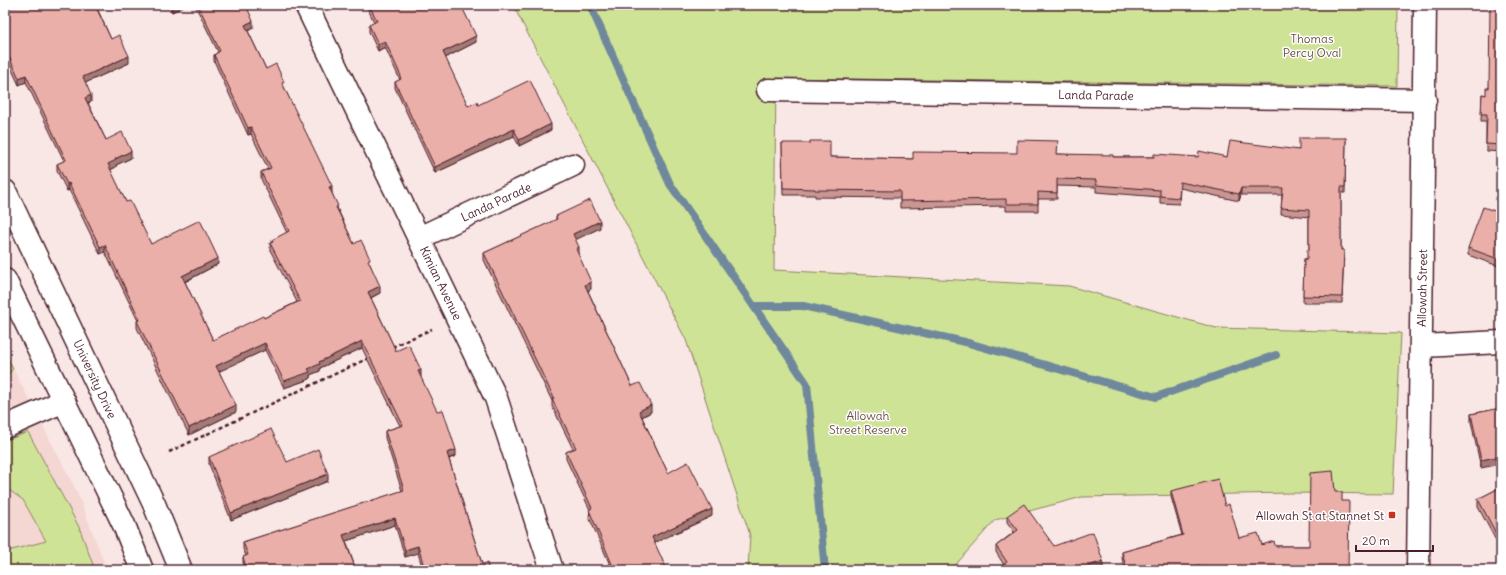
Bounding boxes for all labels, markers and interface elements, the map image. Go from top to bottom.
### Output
park label: Thomas Percy Oval [1283,31,1341,60]
street label: Landa Parade [1058,87,1134,103]
street label: Landa Parade [458,179,534,225]
street label: Kimian Avenue [417,244,465,322]
street label: Allowah Street [1414,249,1430,327]
street label: University Drive [70,337,120,421]
park label: Allowah Street Reserve [829,408,907,437]
place label: Allowah St at Stannet St [1256,508,1384,523]
marker: Allowah St at Stannet St [1387,510,1397,520]
scale bar [1356,527,1433,553]
text: 20 m [1362,533,1390,548]

